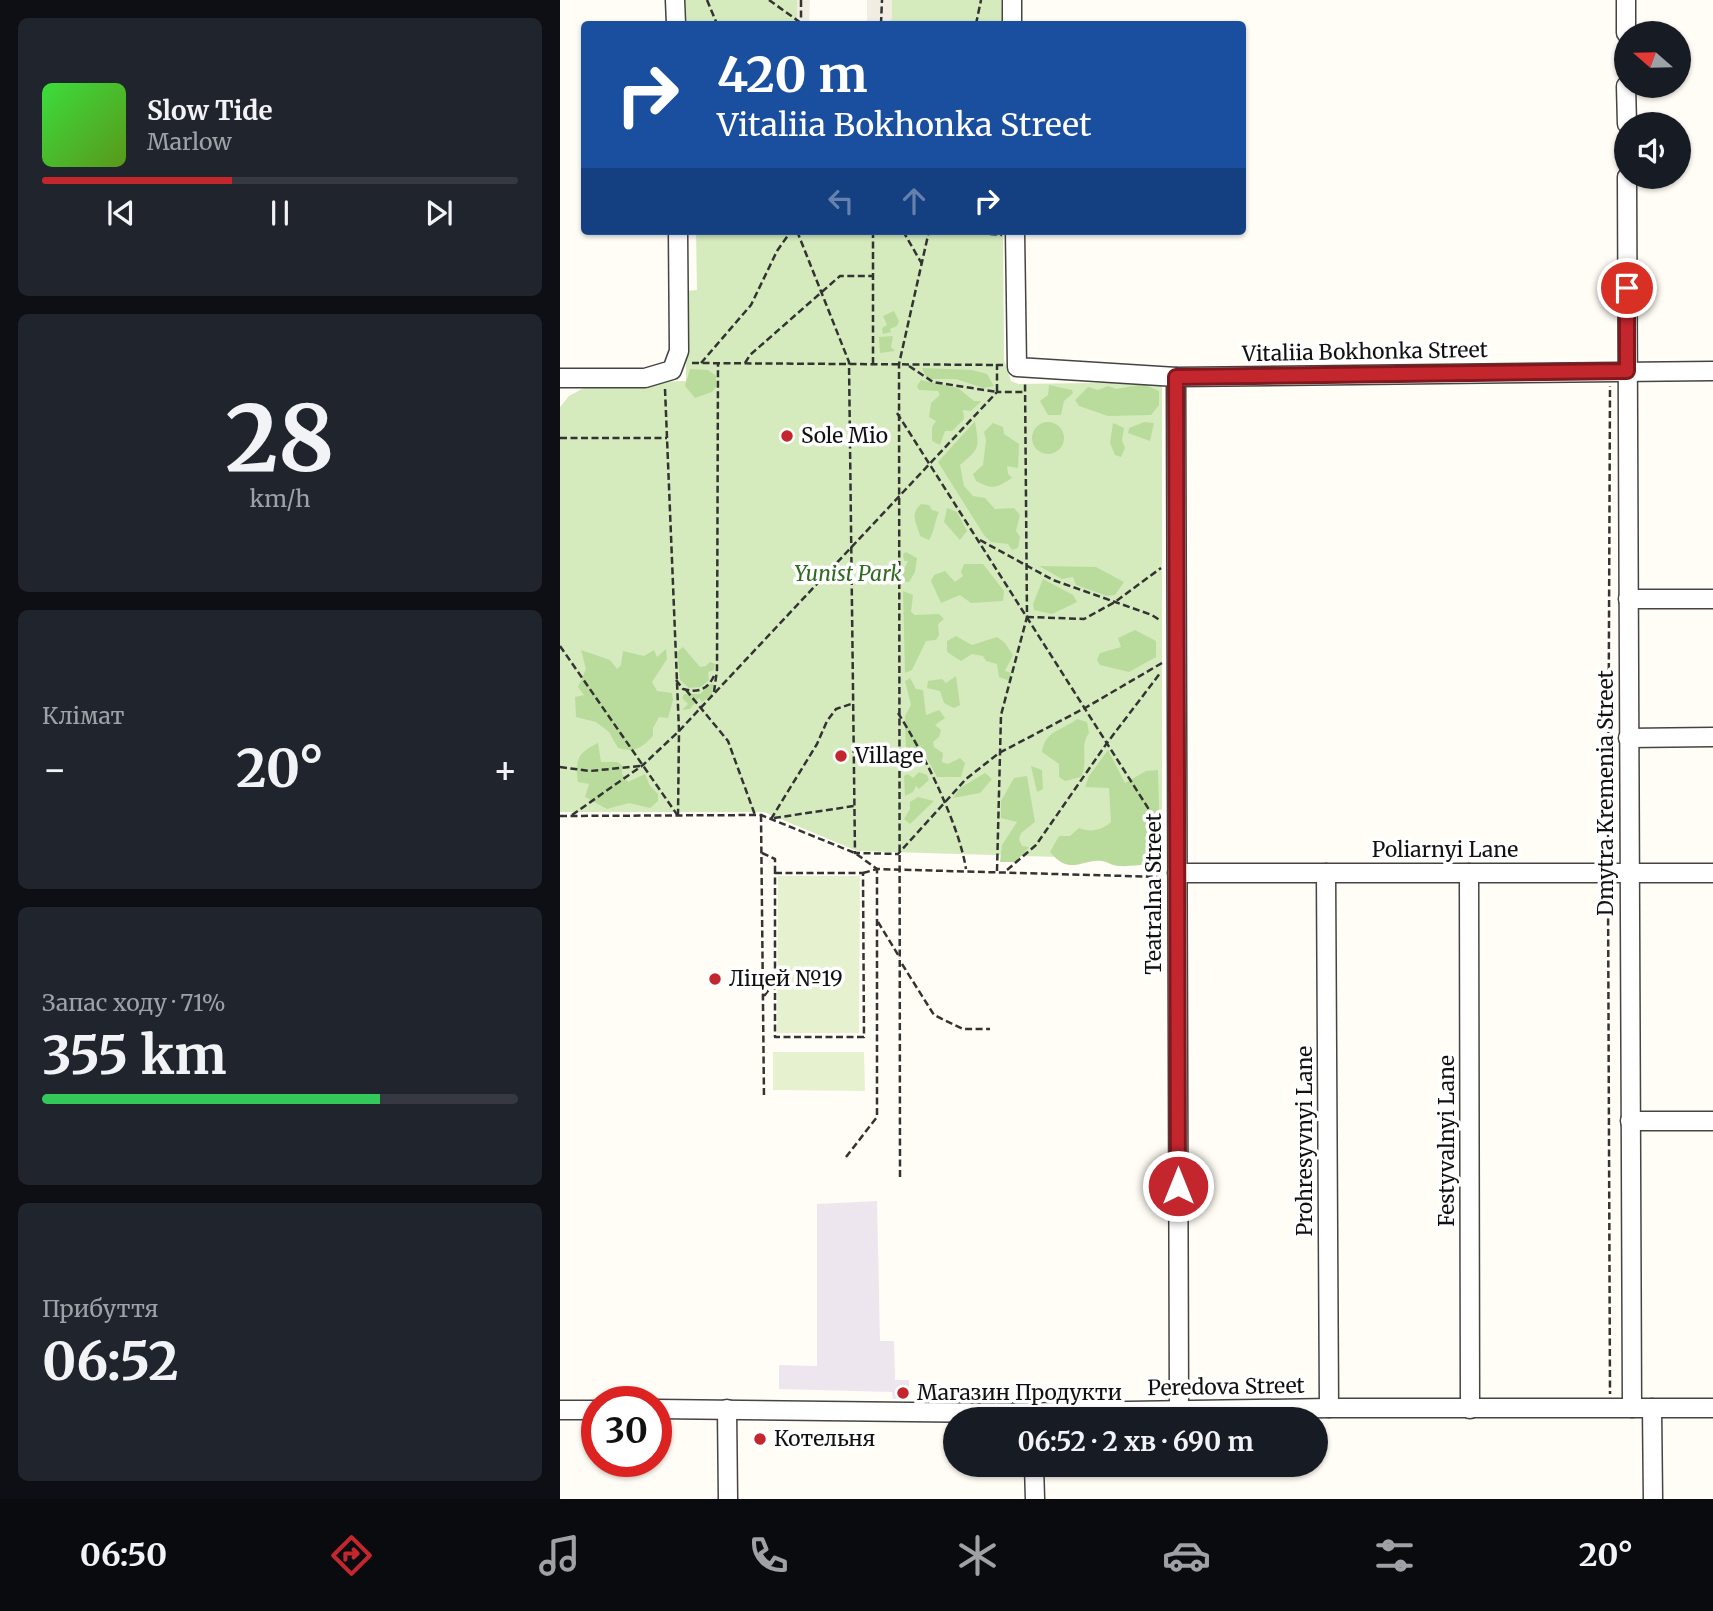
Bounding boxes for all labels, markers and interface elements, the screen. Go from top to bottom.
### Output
north arrow [1614,21,1690,98]
map controls [1614,21,1691,189]
text: 420 m [717,44,868,105]
icon: right [602,49,693,140]
text: Slow Tide [147,94,273,127]
text: Vitaliia Bokhonka Street [717,105,1092,145]
button: sound [1614,112,1691,189]
text: Marlow [147,127,232,156]
icon: left [822,182,860,220]
icon: ahead [895,182,933,220]
icon: right [968,182,1006,220]
icon: previous [102,194,140,232]
icon: pause [261,194,299,232]
icon: next [420,194,458,232]
pin [1597,258,1657,318]
icon: arrive [1608,269,1646,307]
street label: Vitaliia Bokhonka Street [1241,336,1488,367]
text: 28 [225,381,335,496]
place label: Sole Mio [801,422,888,449]
marker: Sole Mio [779,428,795,444]
text: km/h [250,484,310,513]
park label: Yunist Park [794,560,902,587]
street label: Dmytra Kremenia Street [1592,670,1619,916]
text: Клімат [42,701,124,730]
text: 20° [236,736,324,801]
place label: Village [854,742,923,769]
text: − [42,746,67,793]
text: + [493,746,518,793]
marker: Village [833,748,849,764]
street label: Teatralna Street [1140,813,1167,975]
street label: Poliarnyi Lane [1372,836,1518,863]
place label: Ліцей №19 [729,965,843,992]
marker: Ліцей №19 [707,971,723,987]
text: Запас ходу · 71% [42,988,226,1017]
text: 355 km [42,1023,226,1088]
street label: Prohresyvnyi Lane [1291,1046,1318,1236]
street label: Festyvalnyi Lane [1433,1055,1460,1227]
position arrow [1141,1149,1215,1223]
text: Прибуття [42,1294,159,1323]
text: 06:52 [42,1329,179,1394]
street label: Peredova Street [1147,1372,1305,1401]
place label: Магазин Продукти [917,1379,1122,1406]
marker: Магазин Продукти [895,1385,911,1401]
speed limit sign: 30 [581,1386,672,1477]
place label: Котельня [774,1425,875,1452]
text: 06:52 · 2 хв · 690 m [1017,1425,1254,1458]
marker: Котельня [752,1431,768,1447]
icon: directions [327,1531,376,1580]
icon: music [535,1531,584,1580]
icon: phone [744,1531,793,1580]
icon: climate [953,1531,1002,1580]
icon: car [1162,1531,1211,1580]
icon: filters [1370,1531,1419,1580]
text: 06:50 [80,1535,167,1575]
text: 20° [1579,1535,1633,1575]

